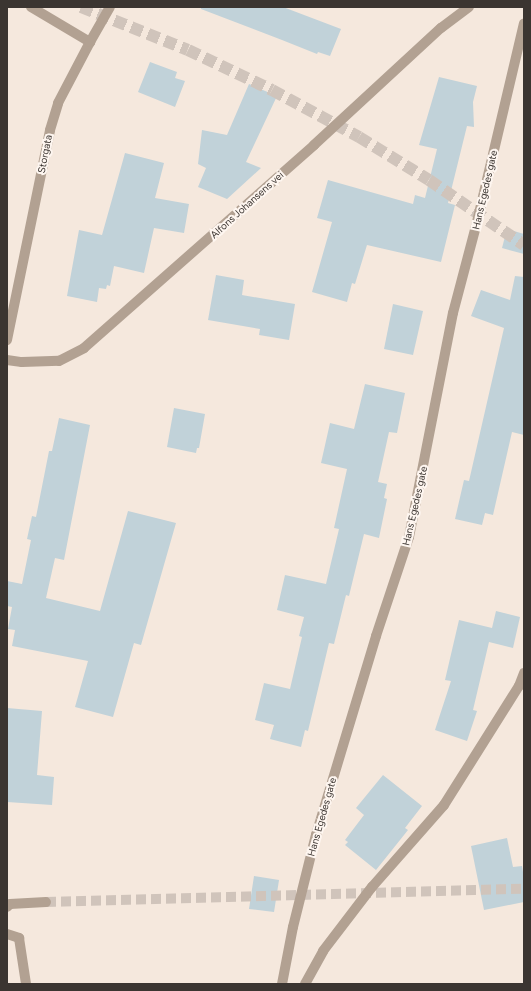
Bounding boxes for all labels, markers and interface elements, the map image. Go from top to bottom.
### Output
street label: Storgata [35,134,55,174]
street label: Hans Egedes gate [470,149,500,231]
street label: Alfons Johansens vei [208,169,286,241]
street label: Hans Egedes gate [400,465,430,547]
street label: Hans Egedes gate [305,776,339,858]

